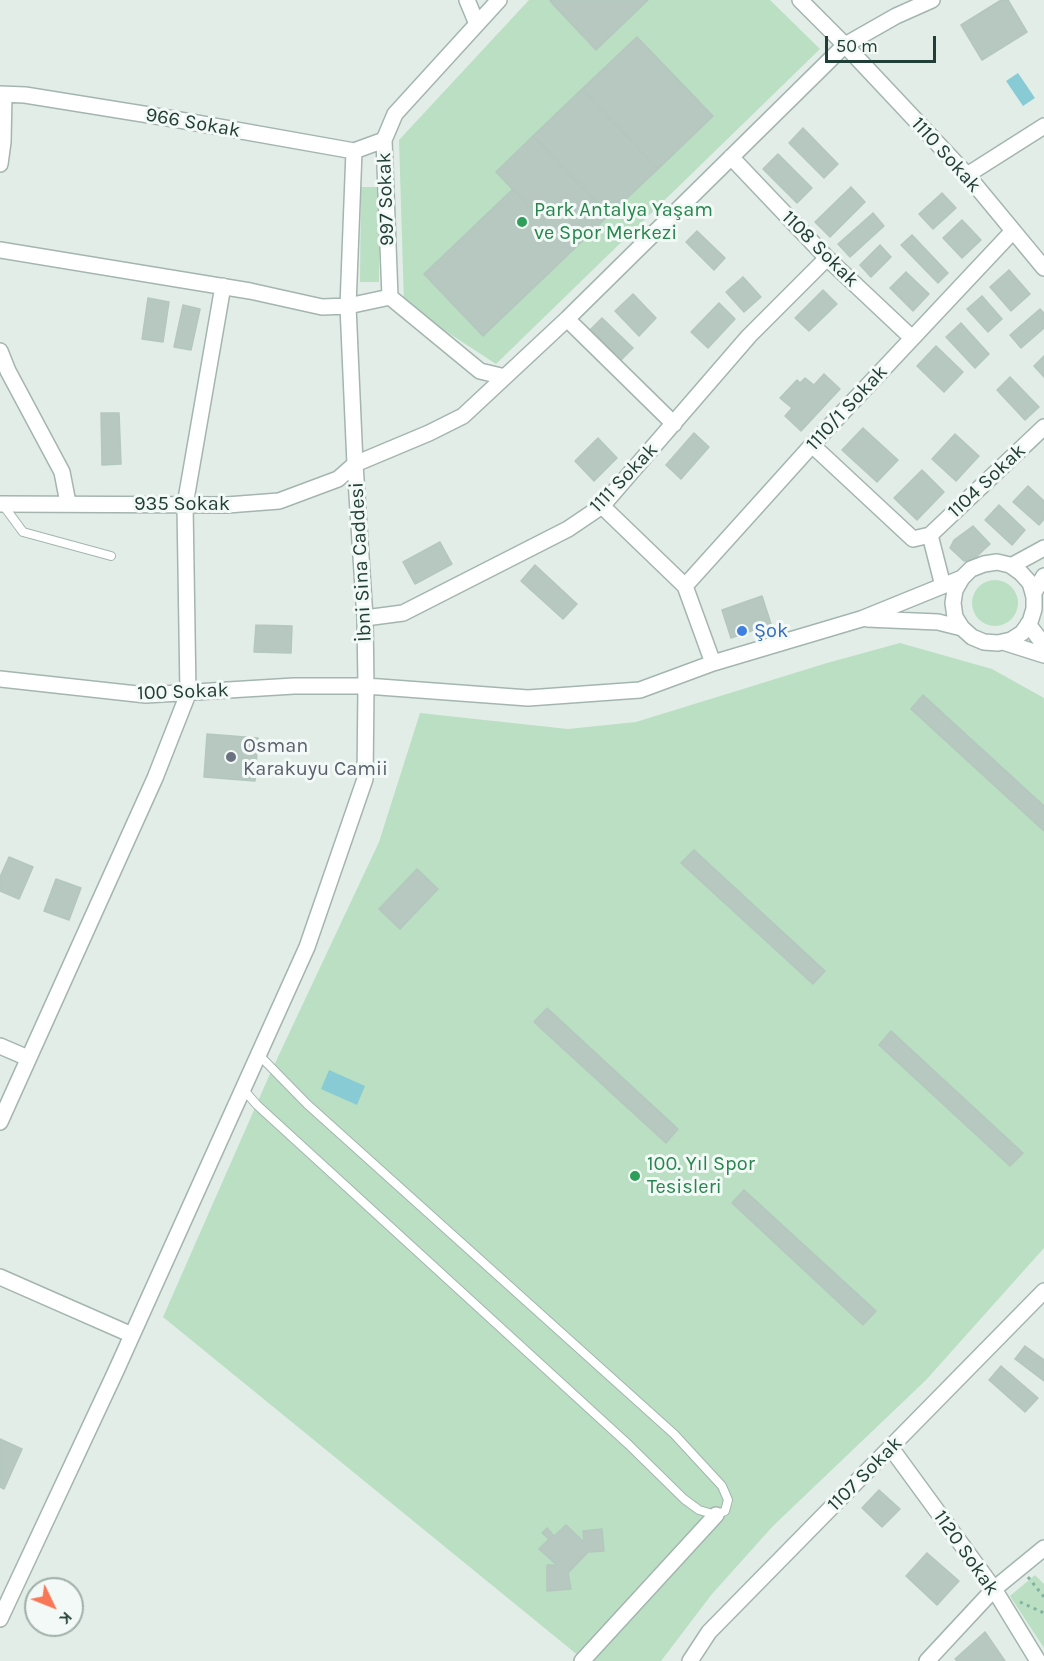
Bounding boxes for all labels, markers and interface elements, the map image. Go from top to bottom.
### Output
scale bar [828,24,939,62]
text: 50 m [836,35,878,57]
street label: 966 Sokak [144,103,242,143]
street label: 1110 Sokak [906,112,986,198]
street label: 997 Sokak [372,152,400,246]
place label: Park Antalya Yaşam ve Spor Merkezi [534,198,713,245]
street label: 1108 Sokak [777,206,863,292]
marker: Park Antalya Yaşam ve Spor Merkezi [515,215,529,229]
street label: 1110/1 Sokak [801,360,893,456]
street label: 1111 Sokak [585,438,663,518]
street label: 1104 Sokak [943,439,1031,523]
street label: İbni Sina Caddesi [345,482,377,642]
street label: 935 Sokak [134,492,230,516]
place label: Şok [754,619,788,643]
marker: Şok [735,624,749,638]
street label: 100 Sokak [137,678,229,706]
place label: Osman Karakuyu Camii [243,734,388,781]
marker: Osman Karakuyu Camii [224,750,238,764]
place label: 100. Yıl Spor Tesisleri [647,1152,755,1199]
marker: 100. Yıl Spor Tesisleri [628,1169,642,1183]
street label: 1107 Sokak [823,1432,907,1516]
street label: 1120 Sokak [928,1506,1004,1600]
north arrow [24,1577,84,1637]
text: K [56,1608,77,1629]

